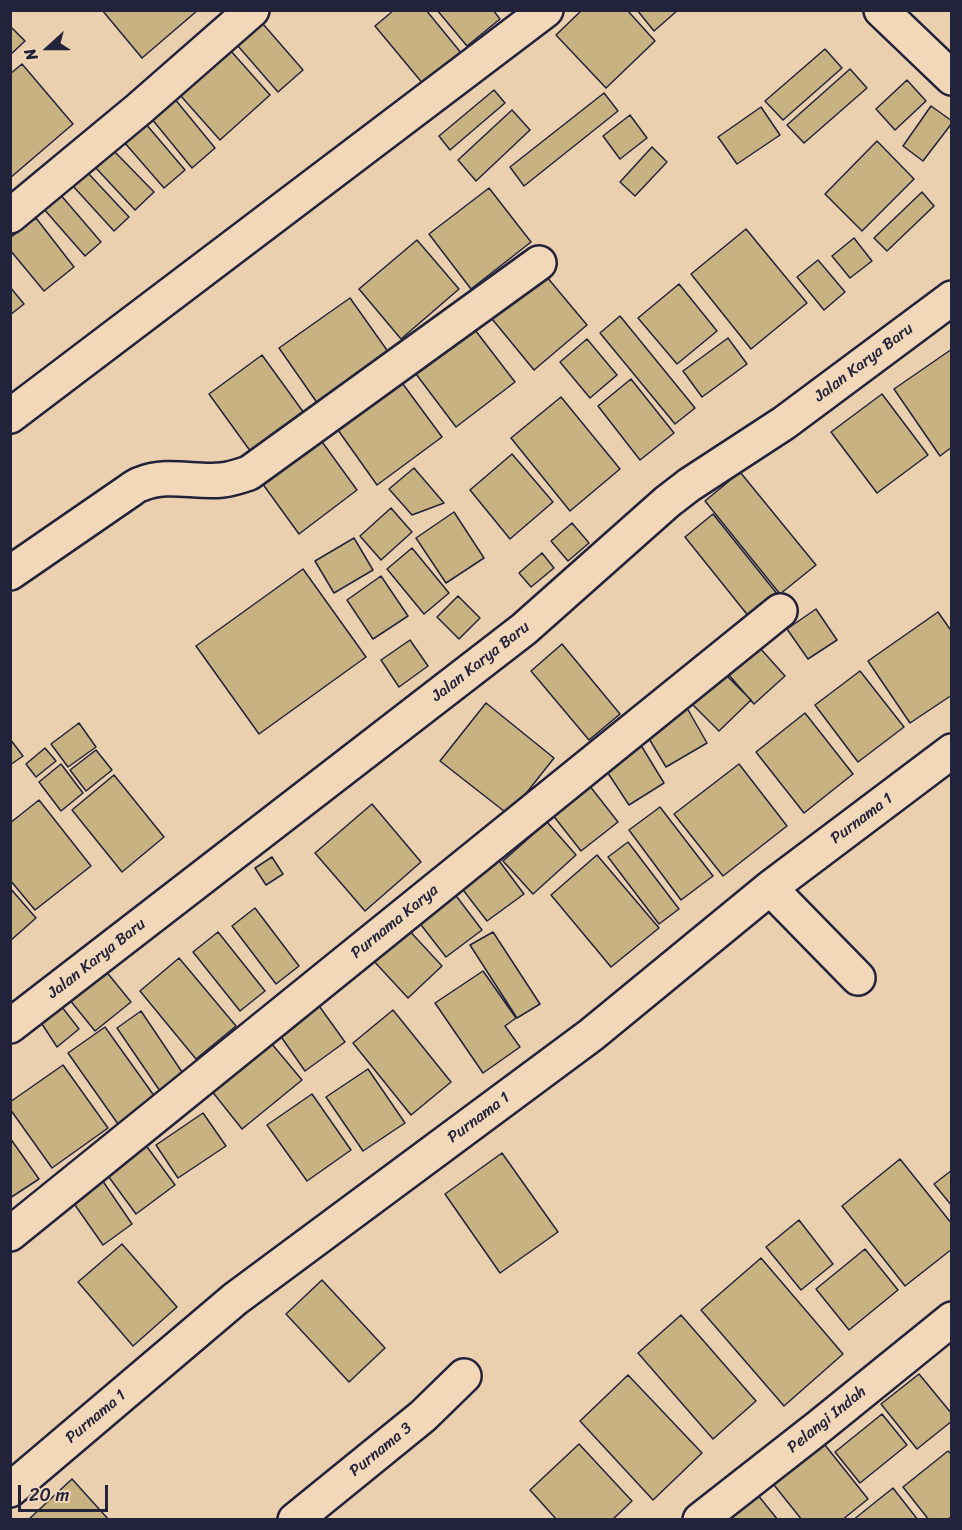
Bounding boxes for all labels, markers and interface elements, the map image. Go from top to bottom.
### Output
north arrow [18,18,78,78]
text: N [15,44,46,65]
street label: Jalan Karya Baru [811,320,917,406]
street label: Jalan Karya Baru [428,618,534,706]
street label: Purnama 1 [827,789,897,849]
street label: Purnama Karya [348,881,442,963]
street label: Jalan Karya Baru [44,915,150,1003]
street label: Purnama 1 [444,1088,514,1148]
street label: Pelangi Indah [784,1382,870,1458]
street label: Purnama 1 [62,1386,130,1448]
street label: Purnama 3 [346,1419,416,1481]
scale bar [21,1473,111,1511]
text: 20 m [29,1479,69,1511]

